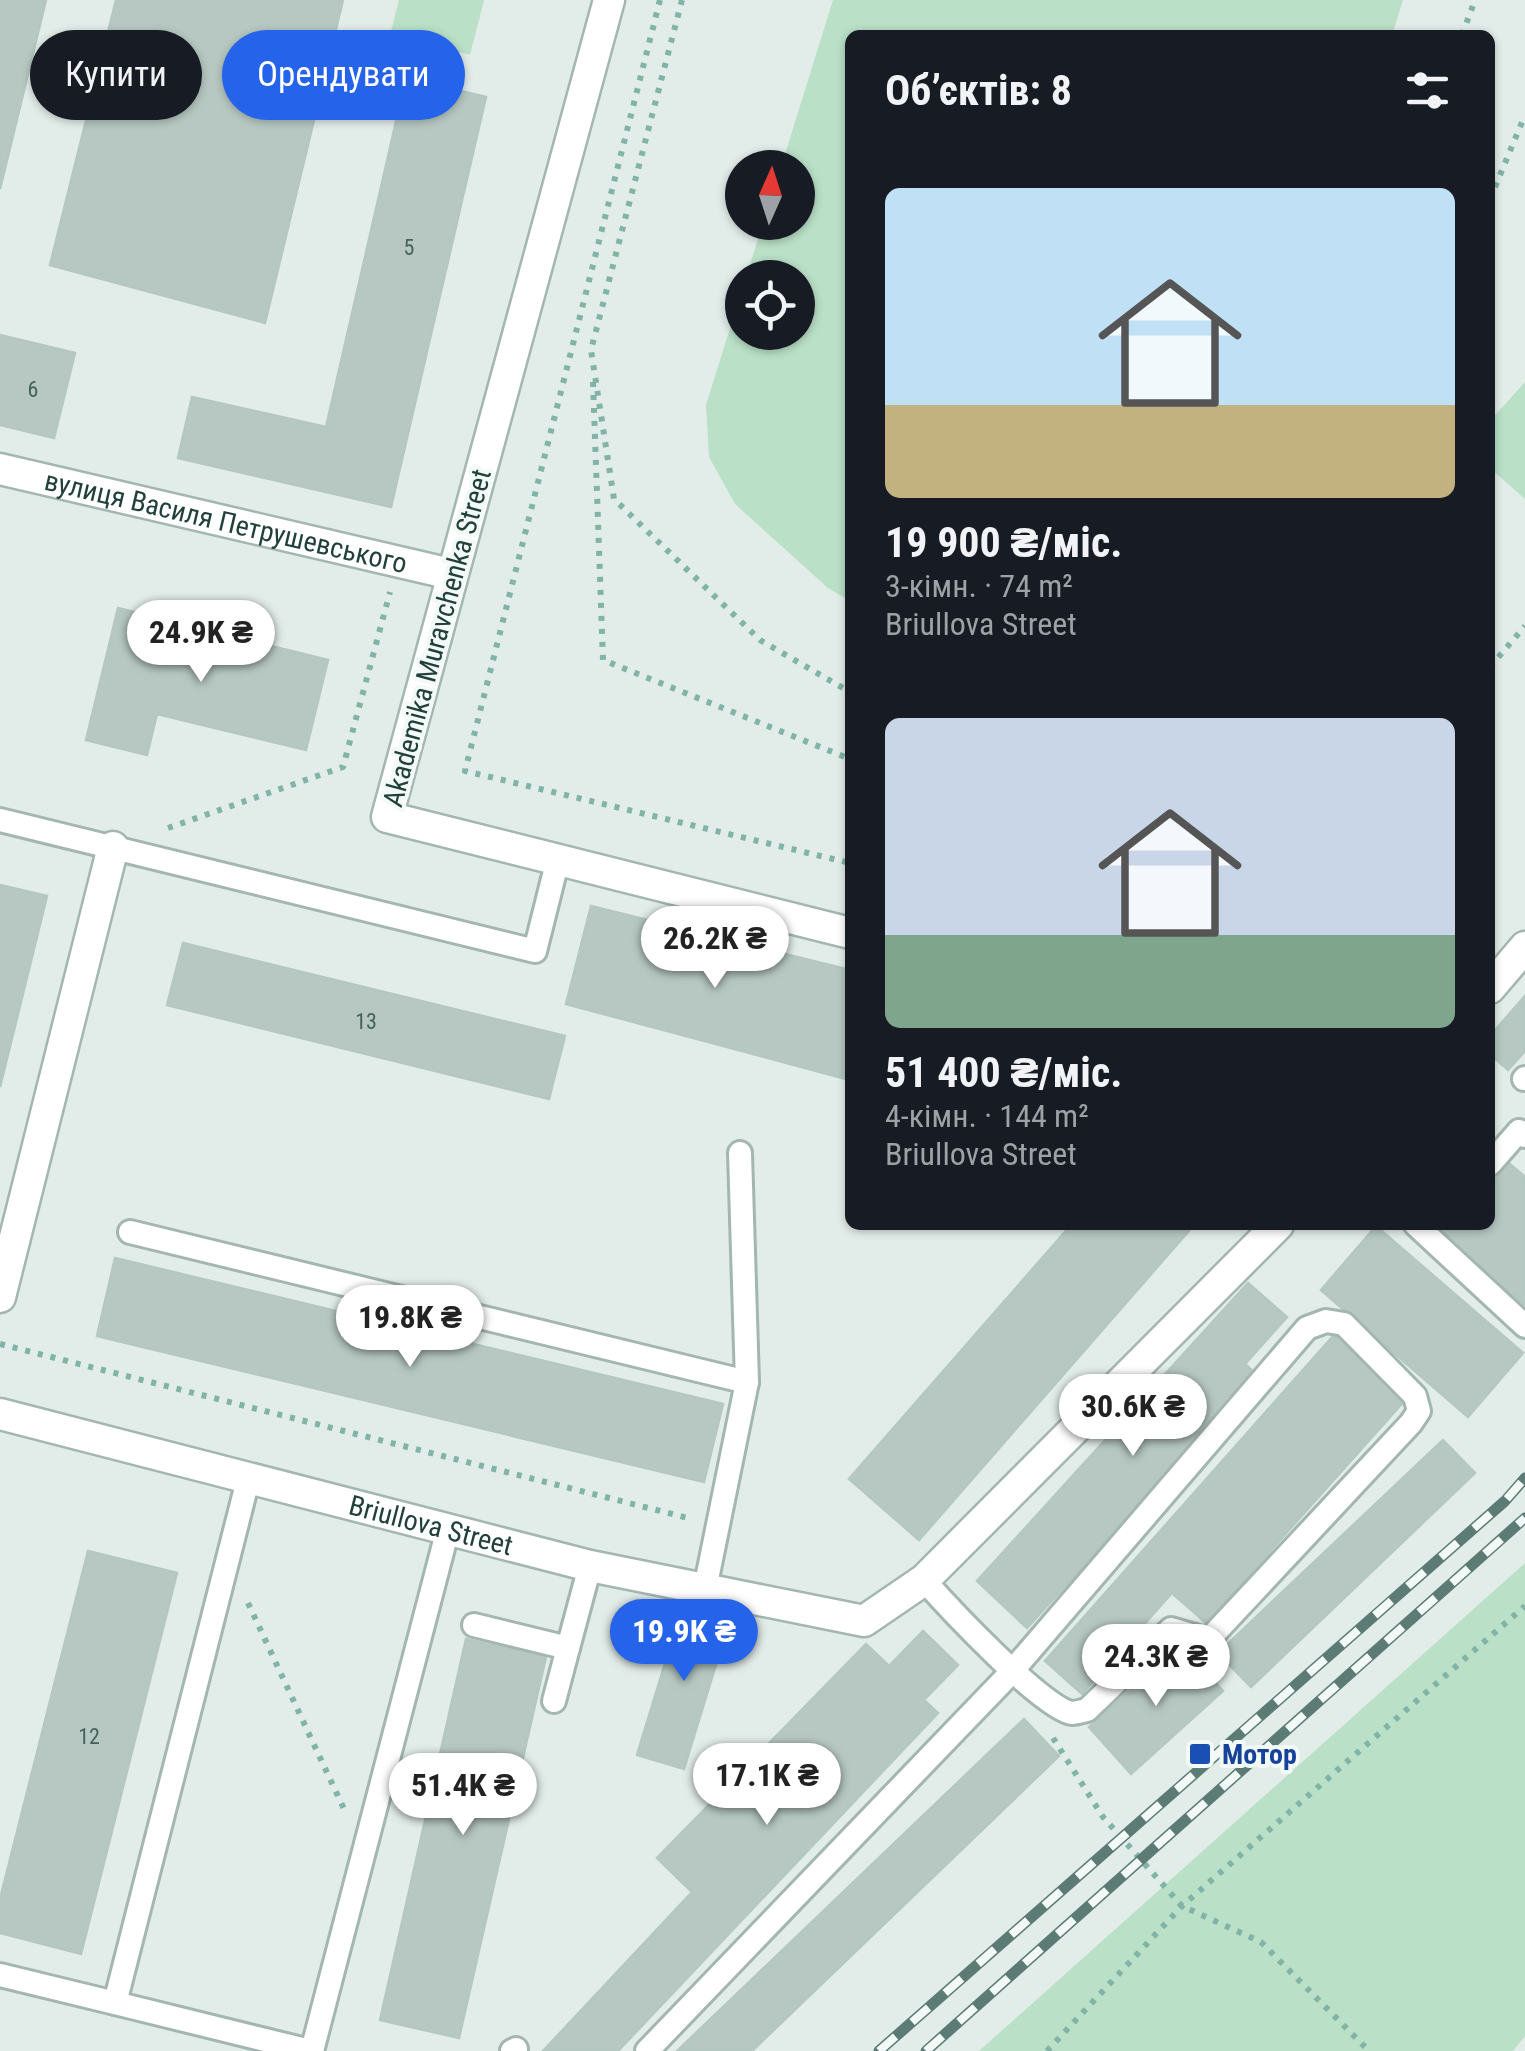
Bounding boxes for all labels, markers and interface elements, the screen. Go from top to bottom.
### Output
chip: Купити [30,30,202,120]
chip: Орендувати [222,30,465,120]
icon: filters [1400,63,1455,118]
text: Об’єктів: 8 [885,66,1072,115]
north arrow [725,150,815,240]
map controls [725,150,815,350]
house number: 5 [404,235,414,260]
icon: home [1080,253,1260,433]
button: locate [725,260,815,350]
house number: 6 [28,377,38,402]
street label: вулиця Василя Петрушевського [42,463,410,580]
street label: Akademika Muravchenka Street [376,466,498,810]
text: 19 900 ₴/міс. [885,518,1122,567]
text: 3-кімн. · 74 m² [885,567,1073,605]
pin: 24.9K ₴ [109,600,293,685]
text: Briullova Street [885,605,1077,643]
text: 24.9K ₴ [149,613,253,651]
icon: home [1080,783,1260,963]
pin: 26.2K ₴ [623,906,807,991]
text: 26.2K ₴ [663,919,767,957]
house number: 13 [355,1009,377,1034]
text: 51 400 ₴/міс. [885,1048,1122,1097]
text: 4-кімн. · 144 m² [885,1097,1089,1135]
text: Briullova Street [885,1135,1077,1173]
pin: 19.8K ₴ [318,1285,502,1370]
text: 19.8K ₴ [358,1298,462,1336]
pin: 30.6K ₴ [1041,1374,1225,1459]
text: 30.6K ₴ [1081,1387,1185,1425]
street label: Briullova Street [346,1488,516,1562]
pin: 19.9K ₴ [592,1599,776,1684]
text: 19.9K ₴ [632,1612,736,1650]
pin: 24.3K ₴ [1064,1624,1248,1709]
text: 24.3K ₴ [1104,1637,1208,1675]
house number: 12 [78,1724,100,1749]
place label: Мотор [1222,1738,1297,1771]
marker: Мотор [1187,1741,1213,1767]
pin: 17.1K ₴ [675,1743,859,1828]
pin: 51.4K ₴ [371,1753,555,1838]
text: 17.1K ₴ [715,1756,819,1794]
text: 51.4K ₴ [411,1766,515,1804]

